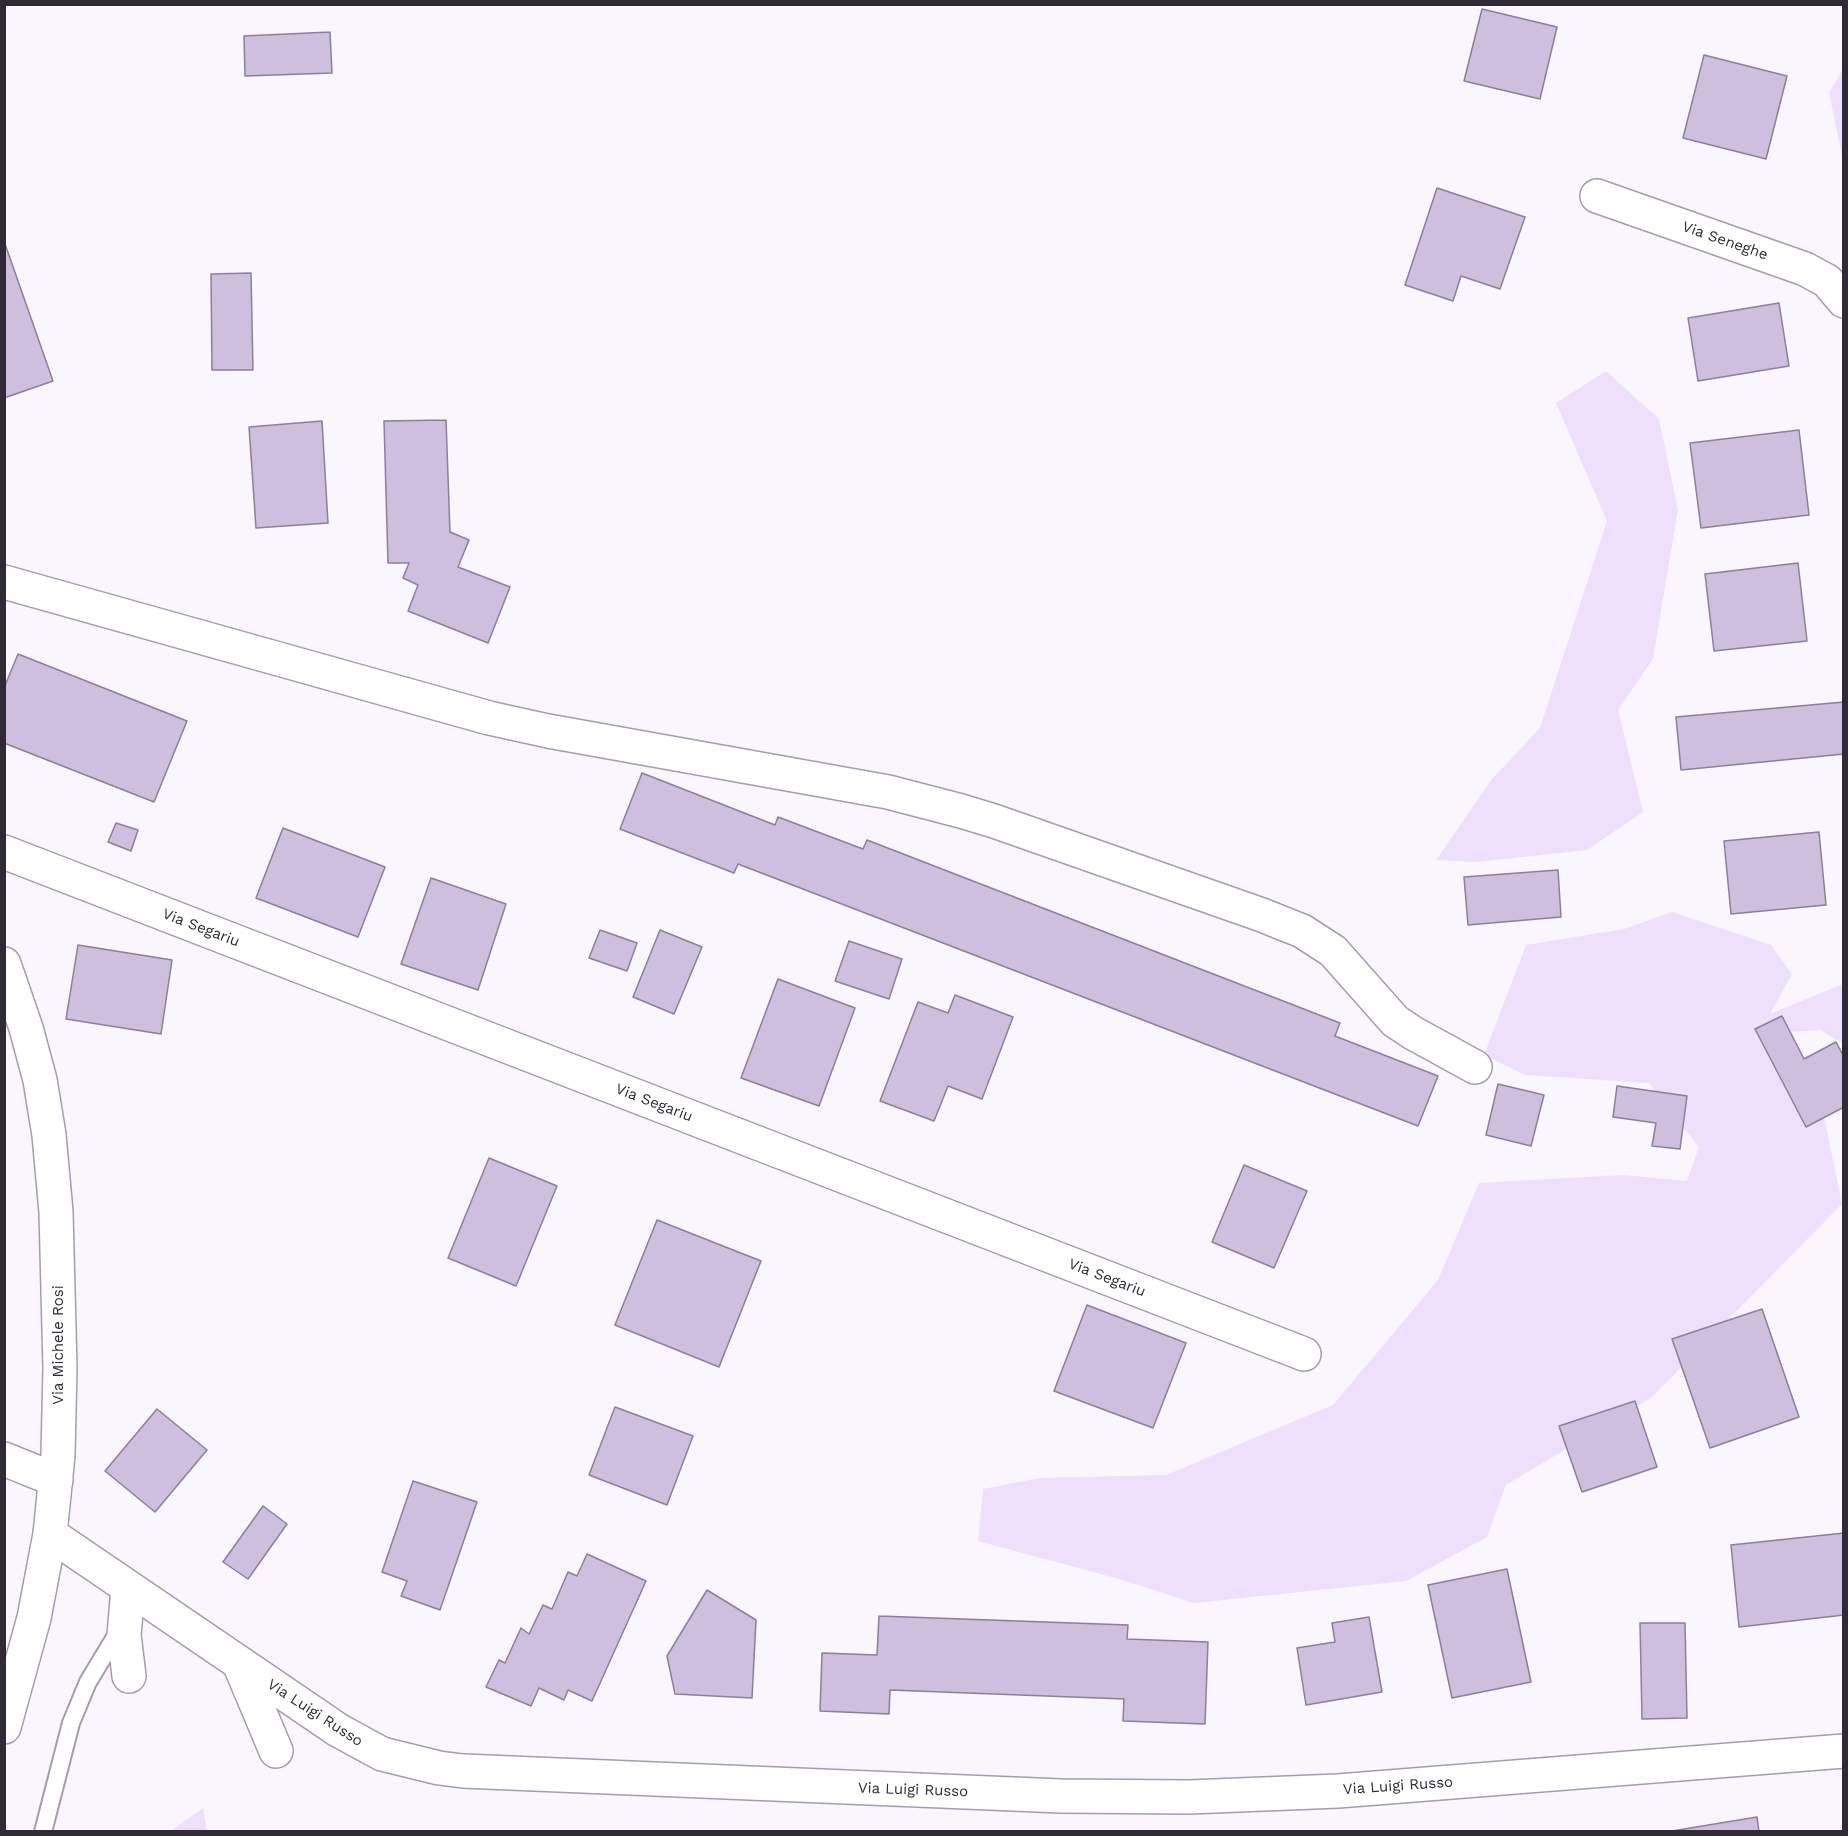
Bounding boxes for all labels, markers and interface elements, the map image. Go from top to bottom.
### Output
street label: Via Seneghe [1680,218,1770,264]
street label: Via Segariu [160,905,242,951]
street label: Via Segariu [613,1080,695,1126]
street label: Via Segariu [1066,1255,1148,1301]
street label: Via Michele Rosi [50,1285,68,1405]
street label: Via Luigi Russo [264,1675,366,1751]
street label: Via Luigi Russo [1342,1773,1454,1799]
street label: Via Luigi Russo [858,1779,968,1801]

